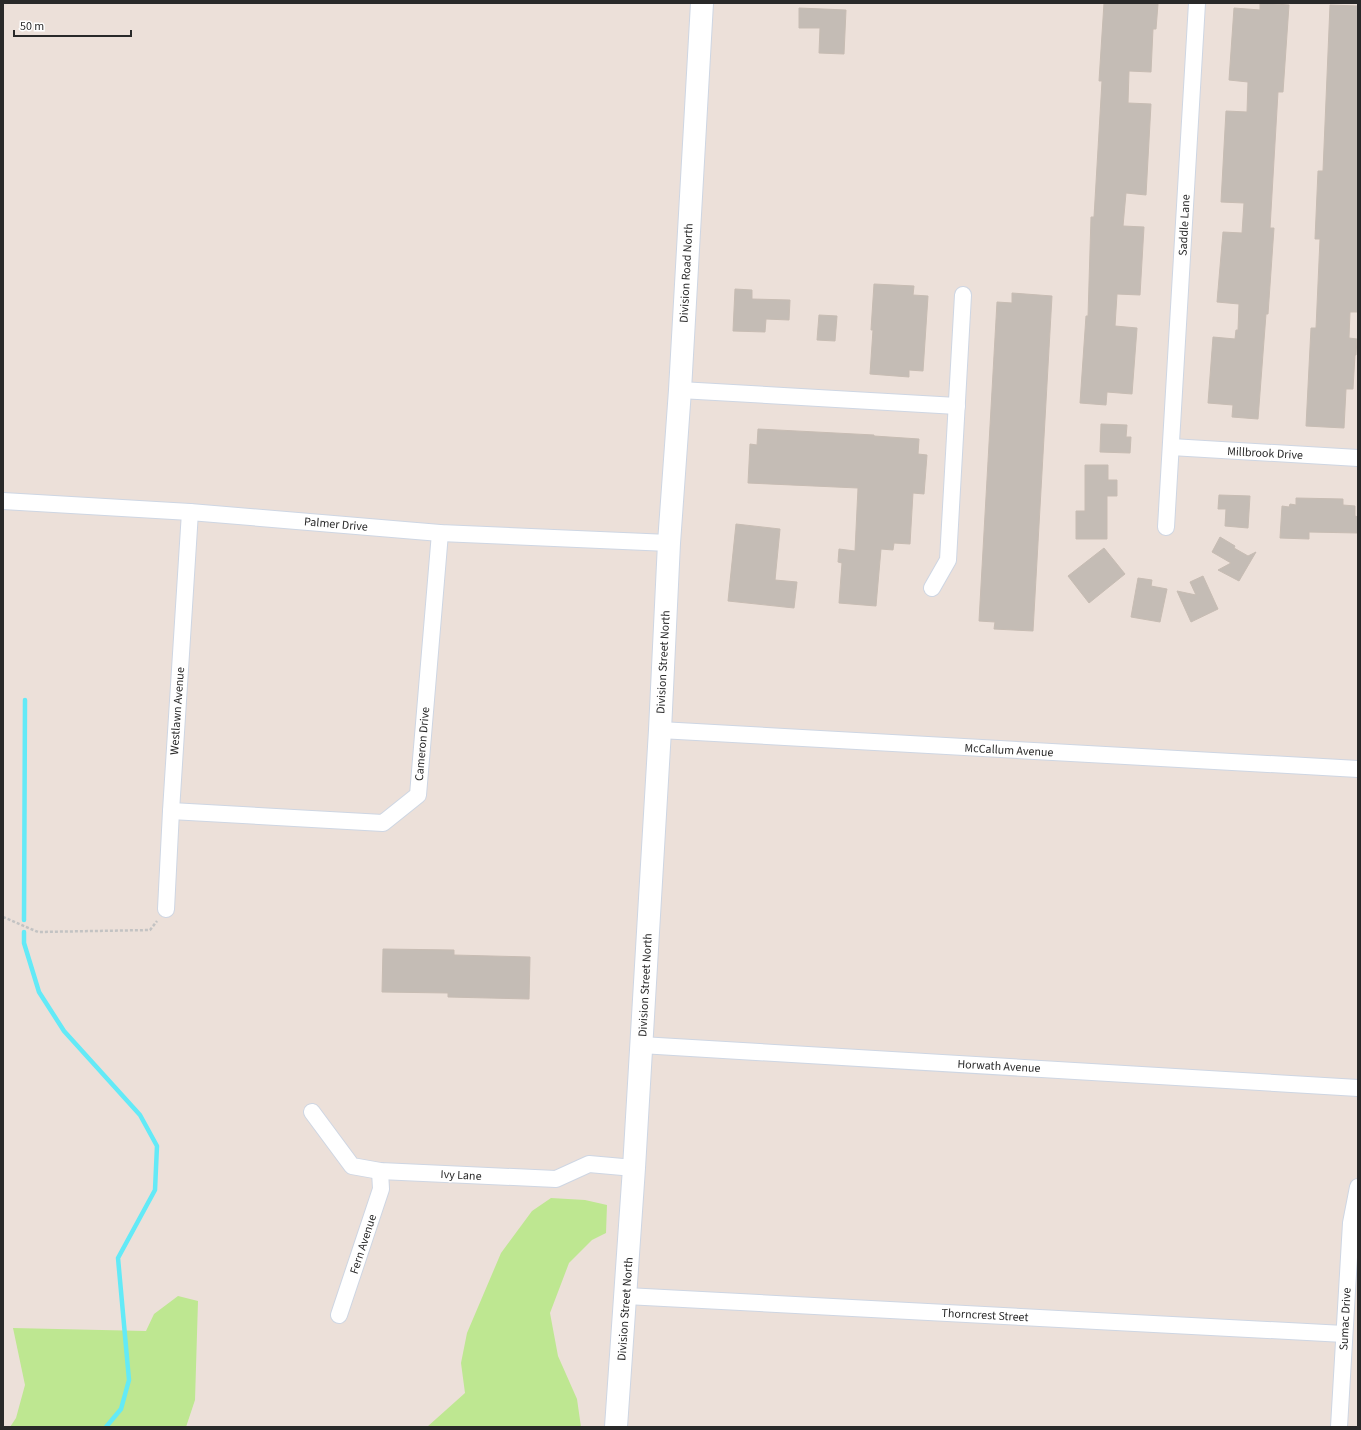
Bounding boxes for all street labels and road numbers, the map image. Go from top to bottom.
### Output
street label: Saddle Lane [1174,194,1195,256]
street label: Division Road North [675,223,698,323]
street label: Millbrook Drive [1227,443,1303,464]
street label: Palmer Drive [303,513,369,536]
street label: Division Street North [652,610,675,714]
street label: Westlawn Avenue [166,667,189,755]
street label: Cameron Drive [411,706,434,782]
street label: McCallum Avenue [964,740,1054,761]
street label: Division Street North [634,933,657,1037]
street label: Horwath Avenue [957,1056,1041,1077]
street label: Ivy Lane [440,1166,482,1185]
street label: Fern Avenue [346,1212,381,1276]
street label: Division Street North [613,1257,638,1361]
street label: Sumac Drive [1335,1287,1356,1351]
street label: Thorncrest Street [941,1305,1029,1326]

